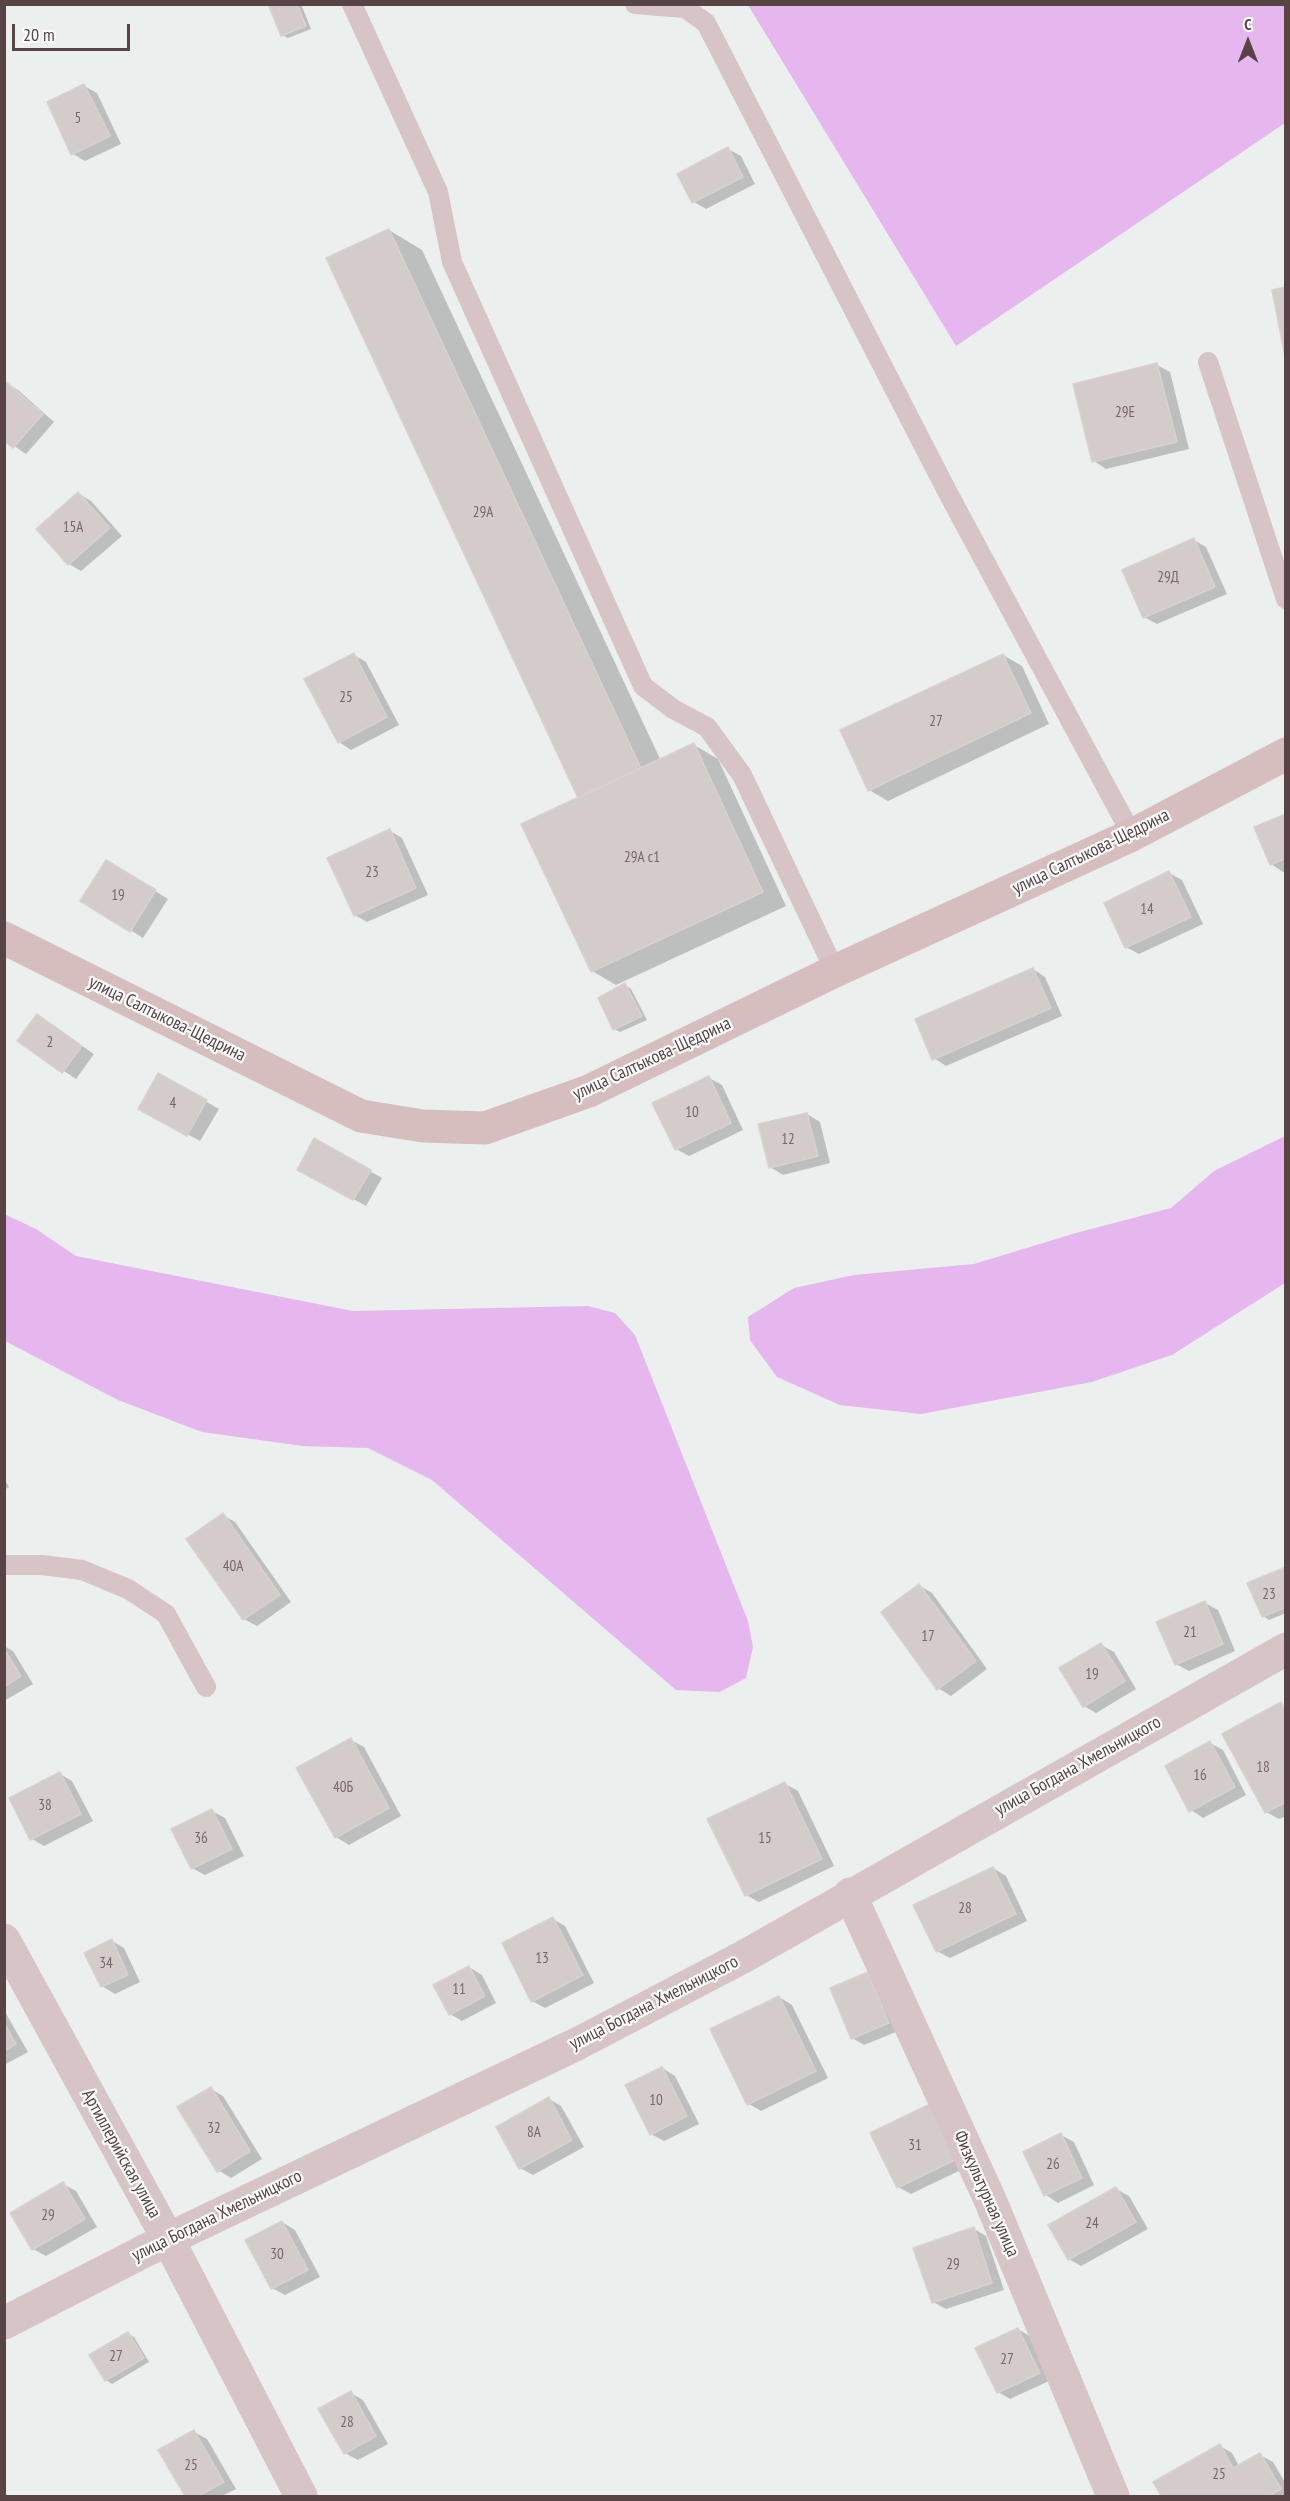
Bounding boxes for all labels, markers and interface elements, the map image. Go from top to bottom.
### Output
scale bar [15,12,134,50]
north arrow [1218,12,1278,72]
text: С [1244,14,1252,34]
text: 20 m [23,23,55,46]
house number: 5 [75,110,81,128]
house number: 29Е [1115,404,1135,422]
house number: 29А [473,504,493,522]
house number: 15А [63,519,83,537]
house number: 29Д [1157,569,1179,587]
house number: 25 [339,689,353,707]
house number: 27 [929,713,943,731]
street label: улица Салтыкова-Щедрина [1009,805,1173,899]
house number: 29А с1 [624,849,660,867]
house number: 23 [365,864,379,882]
house number: 19 [111,887,125,905]
house number: 14 [1140,901,1154,919]
street label: улица Салтыкова-Щедрина [85,972,249,1066]
street label: улица Салтыкова-Щедрина [569,1013,735,1105]
house number: 2 [47,1034,53,1052]
house number: 4 [170,1095,176,1113]
house number: 10 [685,1104,699,1122]
house number: 12 [781,1131,795,1149]
house number: 40А [223,1558,243,1576]
house number: 23 [1262,1586,1276,1604]
house number: 21 [1183,1624,1197,1642]
house number: 17 [921,1628,935,1646]
house number: 19 [1085,1666,1099,1684]
street label: улица Богдана Хмельницкого [991,1711,1165,1821]
house number: 18 [1256,1759,1270,1777]
house number: 16 [1193,1767,1207,1785]
house number: 40Б [333,1779,353,1797]
house number: 38 [38,1797,52,1815]
house number: 36 [194,1830,208,1848]
house number: 15 [758,1830,772,1848]
house number: 28 [958,1900,972,1918]
house number: 13 [535,1950,549,1968]
street label: улица Богдана Хмельницкого [566,1951,742,2055]
house number: 34 [99,1955,113,1973]
house number: 11 [452,1981,466,1999]
street label: Артиллерийская улица [77,2086,165,2222]
house number: 10 [649,2092,663,2110]
house number: 32 [207,2120,221,2138]
house number: 8А [527,2124,541,2142]
street label: Физкультурная улица [949,2128,1023,2260]
house number: 31 [908,2137,922,2155]
house number: 26 [1046,2156,1060,2174]
street label: улица Богдана Хмельницкого [129,2165,305,2267]
house number: 29 [41,2207,55,2225]
house number: 24 [1085,2215,1099,2233]
house number: 30 [270,2246,284,2264]
house number: 29 [946,2256,960,2274]
house number: 27 [109,2348,123,2366]
house number: 27 [1000,2351,1014,2369]
house number: 28 [340,2414,354,2432]
house number: 25 [184,2457,198,2475]
house number: 25 [1212,2466,1226,2484]

